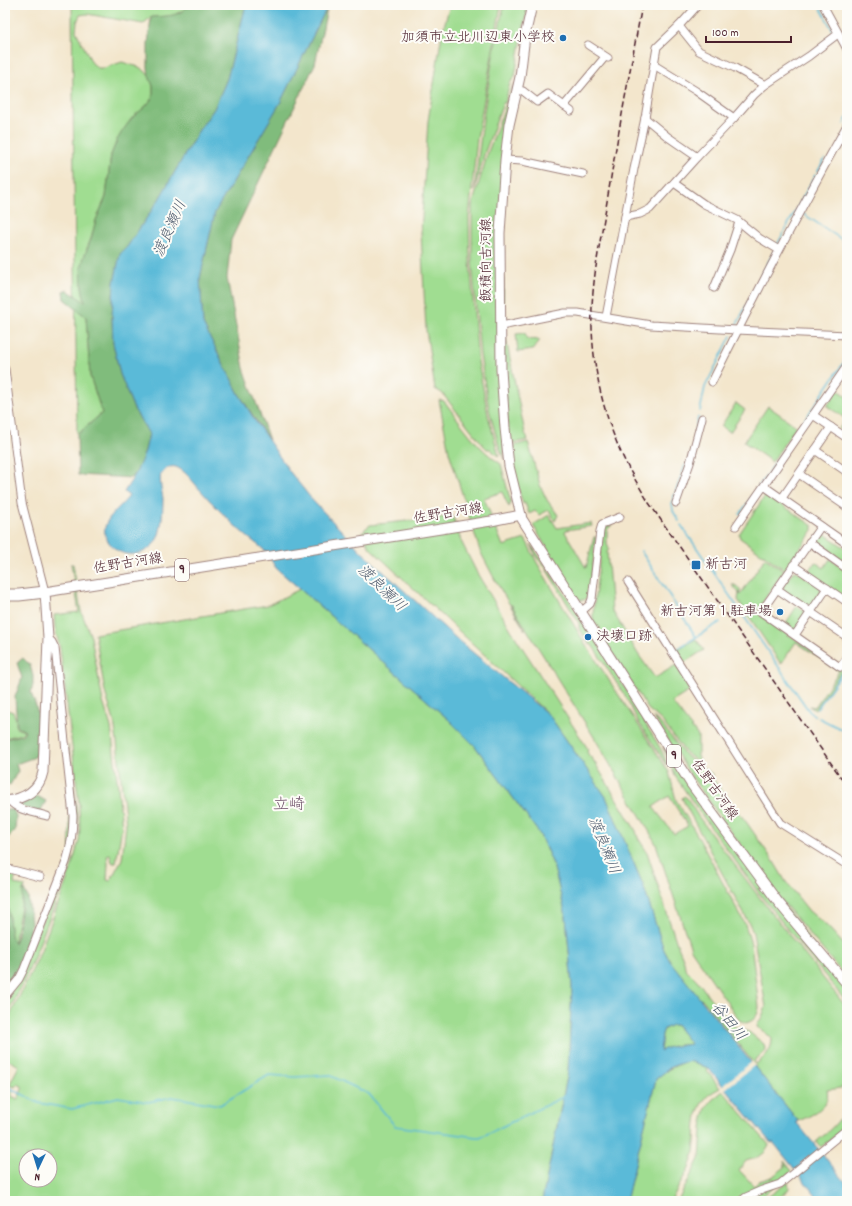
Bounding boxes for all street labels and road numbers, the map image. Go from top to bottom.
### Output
street label: 飯積向古河線 [477,218,497,302]
street label: 佐野古河線 [412,499,484,529]
street label: 佐野古河線 [92,549,164,579]
road number: 9 [175,559,189,581]
road number: 9 [667,745,681,767]
street label: 佐野古河線 [686,756,742,824]

